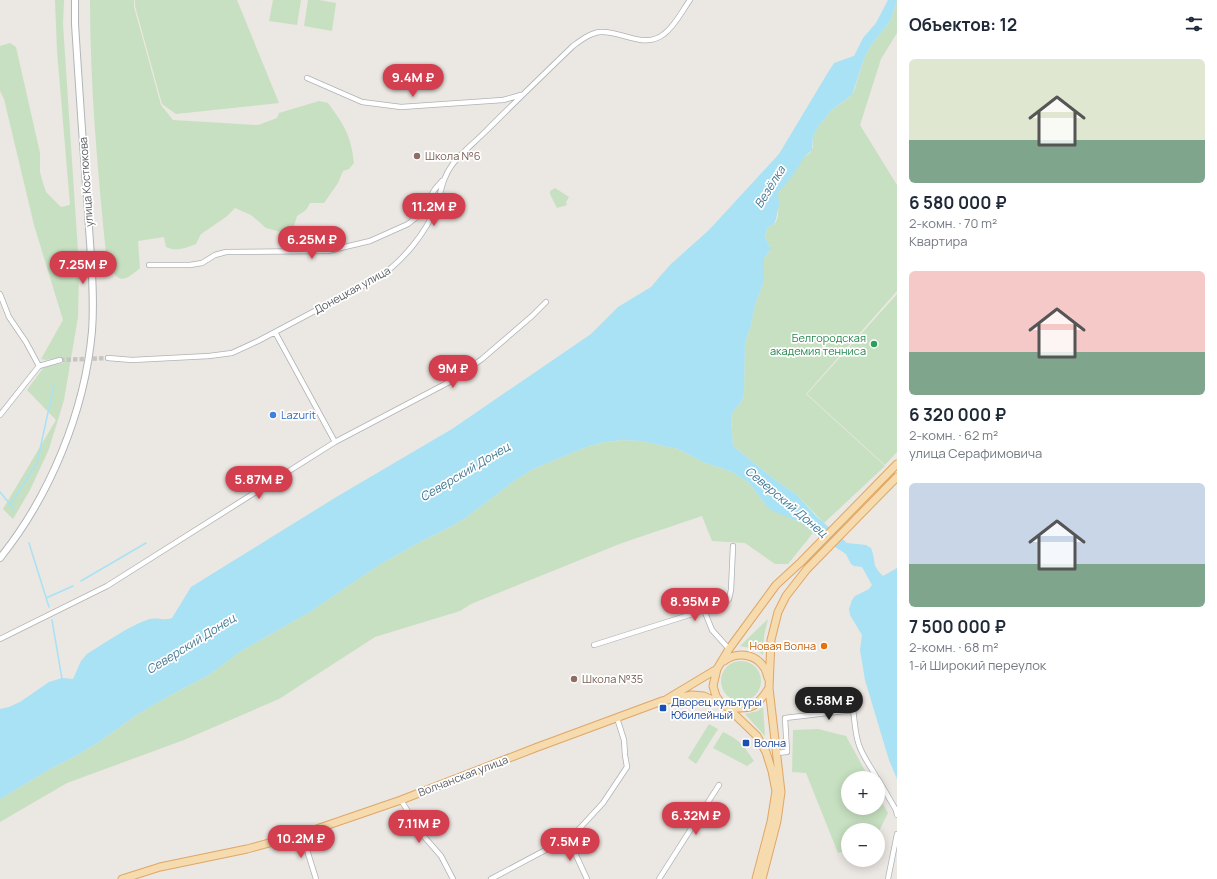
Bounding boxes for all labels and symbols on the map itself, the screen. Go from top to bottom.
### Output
pin: 9.4M ₽ [380,64,446,98]
street label: улица Костюкова [75,137,96,227]
place label: Школа №6 [425,148,481,163]
marker: Школа №6 [412,151,422,161]
water label: Везёлка [750,161,790,211]
pin: 11.2M ₽ [397,193,471,227]
pin: 6.25M ₽ [275,226,349,260]
pin: 7.25M ₽ [46,251,120,285]
street label: Донецкая улица [311,262,393,317]
place label: Белгородская академия тенниса [770,330,866,358]
marker: Белгородская академия тенниса [869,339,879,349]
pin: 9M ₽ [429,355,477,389]
place label: Lazurit [281,407,316,422]
marker: Lazurit [268,410,278,420]
water label: Северский Донец [417,438,513,505]
water label: Северский Донец [742,462,831,541]
pin: 5.87M ₽ [222,466,296,500]
pin: 8.95M ₽ [658,588,732,622]
water label: Северский Донец [143,609,239,678]
place label: Новая Волна [749,638,816,653]
marker: Новая Волна [819,641,829,651]
place label: Школа №35 [582,671,643,686]
marker: Школа №35 [569,674,579,684]
pin: 6.58M ₽ [792,687,866,721]
place label: Дворец культуры Юбилейный [671,694,762,722]
marker: Дворец культуры Юбилейный [658,703,668,713]
place label: Волна [754,735,786,750]
marker: Волна [741,738,751,748]
street label: Волчанская улица [416,751,510,800]
pin: 6.32M ₽ [659,802,733,836]
pin: 7.11M ₽ [382,810,456,844]
pin: 10.2M ₽ [264,825,338,859]
pin: 7.5M ₽ [537,828,603,862]

